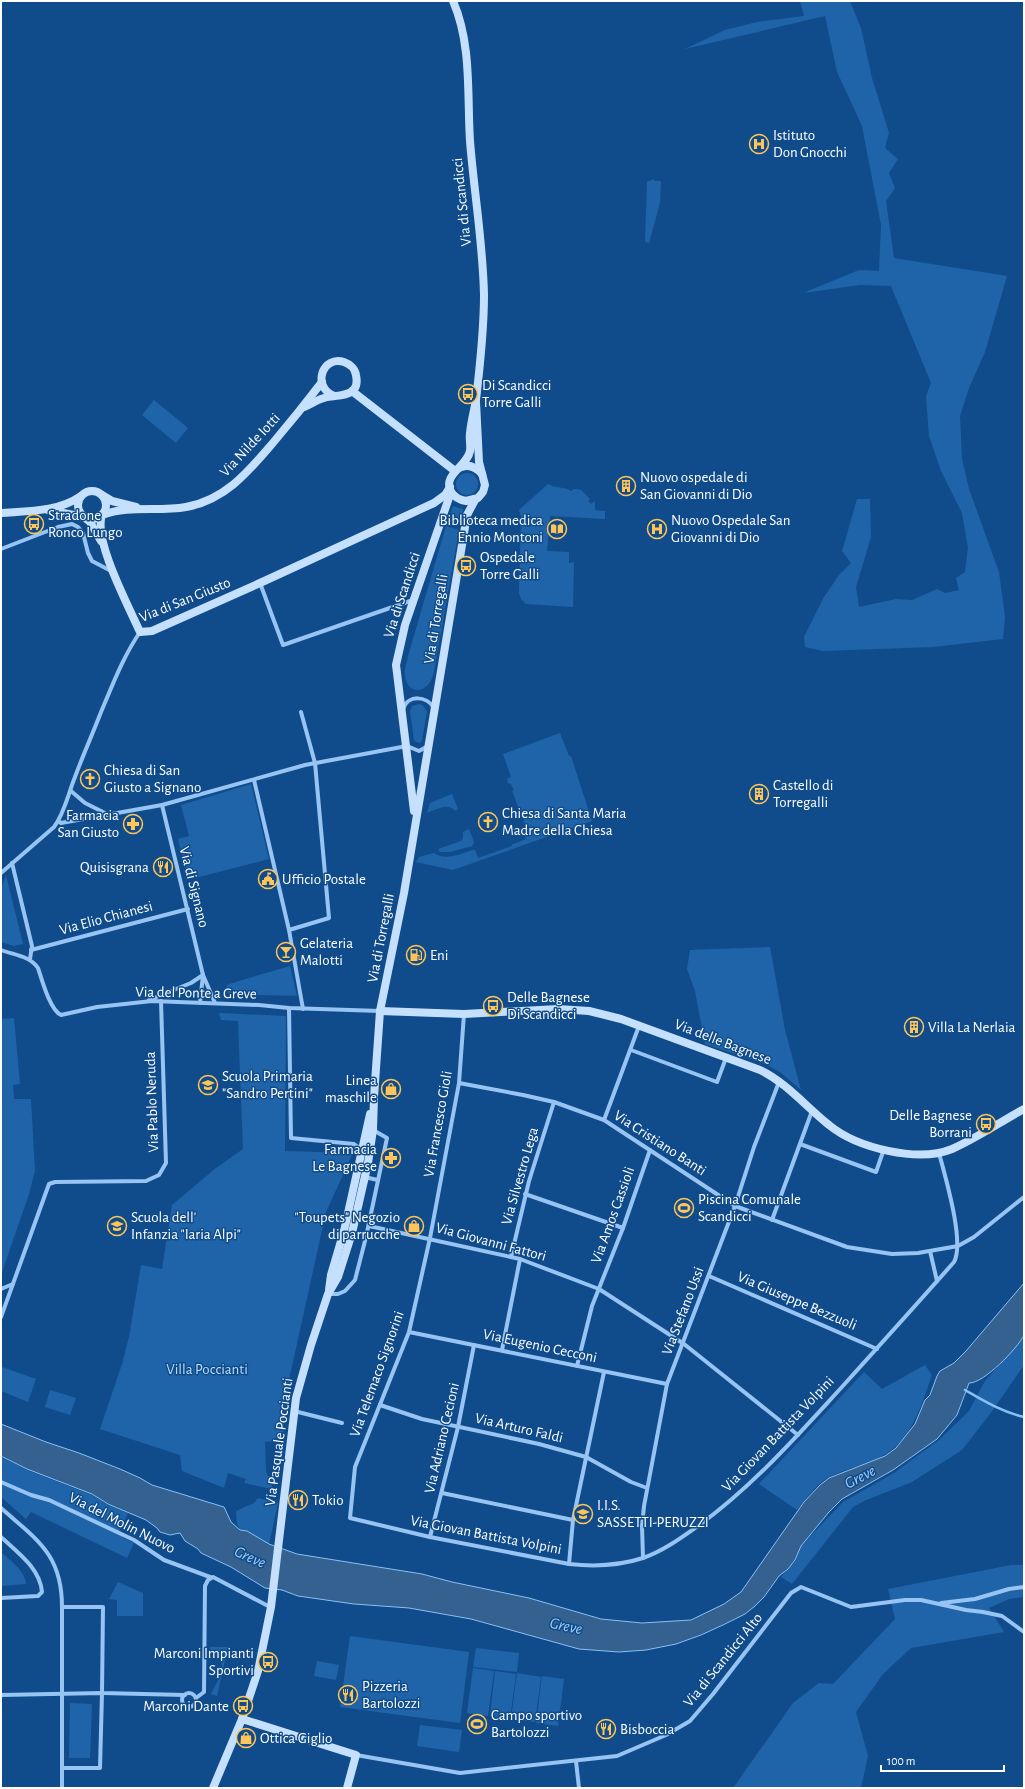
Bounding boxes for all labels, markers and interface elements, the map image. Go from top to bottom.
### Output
place label: Istituto Don Gnocchi [773,128,847,160]
hospital icon: Istituto Don Gnocchi [748,133,770,155]
street label: Via di Scandicci [450,157,474,247]
place label: Di Scandicci Torre Galli [482,378,551,410]
bus stop icon: Di Scandicci Torre Galli [457,383,479,405]
street label: Via Nilde Iotti [217,410,283,480]
place label: Nuovo ospedale di San Giovanni di Dio [640,470,752,502]
building icon: Nuovo ospedale di San Giovanni di Dio [615,475,637,497]
place label: Stradone Ronco Lungo [48,508,123,540]
bus stop icon: Stradone Ronco Lungo [23,513,45,535]
place label: Biblioteca medica Ennio Montoni [440,513,543,545]
place label: Nuovo Ospedale San Giovanni di Dio [671,513,791,545]
library icon: Biblioteca medica Ennio Montoni [546,518,568,540]
hospital icon: Nuovo Ospedale San Giovanni di Dio [646,518,668,540]
street label: Via di Scandicci [381,550,423,640]
place label: Ospedale Torre Galli [480,550,539,582]
bus stop icon: Ospedale Torre Galli [455,555,477,577]
street label: Via di Torregalli [422,573,450,665]
street label: Via di San Giusto [137,575,233,625]
place label: Chiesa di San Giusto a Signano [104,763,201,795]
church icon: Chiesa di San Giusto a Signano [79,768,101,790]
place label: Castello di Torregalli [773,778,833,810]
building icon: Castello di Torregalli [748,783,770,805]
place label: Chiesa di Santa Maria Madre della Chiesa [502,806,626,838]
place label: Farmacia San Giusto [57,808,119,840]
church icon: Chiesa di Santa Maria Madre della Chiesa [477,811,499,833]
pharmacy icon: Farmacia San Giusto [122,813,144,835]
street label: Via di Signano [177,845,211,929]
restaurant icon: Quisisgrana [152,856,174,878]
place label: Quisisgrana [80,860,149,875]
public building icon: Ufficio Postale [257,868,279,890]
place label: Ufficio Postale [282,872,366,887]
street label: Via di Torregalli [365,892,397,984]
street label: Via Elio Chianesi [58,898,154,938]
place label: Gelateria Malotti [300,936,353,968]
bar icon: Gelateria Malotti [275,941,297,963]
fuel station icon: Eni [405,944,427,966]
place label: Eni [430,948,448,963]
street label: Via del Ponte a Greve [135,984,257,1002]
place label: Delle Bagnese Di Scandicci [507,990,590,1022]
bus stop icon: Delle Bagnese Di Scandicci [482,995,504,1017]
building icon: Villa La Nerlaia [903,1016,925,1038]
street label: Via delle Bagnese [673,1017,774,1067]
place label: Villa La Nerlaia [928,1020,1016,1035]
street label: Via Pablo Neruda [143,1051,161,1153]
place label: Scuola Primaria "Sandro Pertini" [222,1069,313,1101]
street label: Via Francesco Gioli [421,1070,455,1178]
place label: Linea maschile [325,1073,377,1105]
school or university icon: Scuola Primaria "Sandro Pertini" [197,1074,219,1096]
shop icon: Linea maschile [380,1078,402,1100]
street label: Via Cristiano Banti [611,1108,709,1178]
place label: Delle Bagnese Borrani [889,1108,972,1140]
bus stop icon: Delle Bagnese Borrani [975,1113,997,1135]
street label: Via Silvestro Lega [499,1125,541,1227]
place label: Farmacia Le Bagnese [312,1142,377,1174]
pharmacy icon: Farmacia Le Bagnese [380,1147,402,1169]
street label: Via Amos Cassioli [589,1165,637,1265]
place label: Piscina Comunale Scandicci [698,1192,801,1224]
sports icon: Piscina Comunale Scandicci [673,1197,695,1219]
place label: Scuola dell' Infanzia "Iaria Alpi" [131,1210,241,1242]
place label: "Toupets" Negozio di parrucche [295,1210,400,1242]
school or university icon: Scuola dell' Infanzia "Iaria Alpi" [106,1215,128,1237]
shop icon: "Toupets" Negozio di parrucche [403,1215,425,1237]
street label: Via Giovanni Fattori [434,1220,548,1264]
street label: Via Stefano Ussi [659,1265,707,1357]
street label: Via Giuseppe Bezzuoli [735,1269,859,1333]
street label: Via Telemaco Signorini [347,1309,407,1439]
street label: Via Eugenio Cecconi [482,1327,598,1365]
park label: Villa Poccianti [166,1362,248,1377]
street label: Via Giovan Battista Volpini [719,1373,837,1495]
street label: Via Pasquale Poccianti [263,1377,295,1507]
street label: Via Adriano Cecioni [422,1381,462,1495]
street label: Via Arturo Faldi [473,1411,565,1445]
water label: Greve [842,1462,878,1492]
restaurant icon: Tokio [287,1489,309,1511]
street label: Via del Molin Nuovo [66,1490,178,1556]
place label: Tokio [312,1493,344,1508]
place label: I.I.S. SASSETTI-PERUZZI [597,1498,709,1530]
school or university icon: I.I.S. SASSETTI-PERUZZI [572,1503,594,1525]
street label: Via Giovan Battista Volpini [409,1513,563,1557]
water label: Greve [232,1543,268,1571]
street label: Via di Scandicci Alto [681,1610,765,1710]
water label: Greve [548,1615,584,1637]
place label: Marconi Impianti Sportivi [154,1646,254,1678]
bus stop icon: Marconi Impianti Sportivi [257,1651,279,1673]
place label: Pizzeria Bartolozzi [362,1679,420,1711]
restaurant icon: Pizzeria Bartolozzi [337,1684,359,1706]
bus stop icon: Marconi Dante [232,1695,254,1717]
place label: Marconi Dante [143,1699,229,1714]
place label: Campo sportivo Bartolozzi [491,1708,582,1740]
sports icon: Campo sportivo Bartolozzi [466,1713,488,1735]
restaurant icon: Bisboccia [595,1718,617,1740]
place label: Bisboccia [620,1722,674,1737]
shop icon: Ottica Giglio [235,1727,257,1749]
place label: Ottica Giglio [260,1731,332,1746]
scale bar [881,1747,1004,1773]
text: 100 m [887,1755,915,1767]

